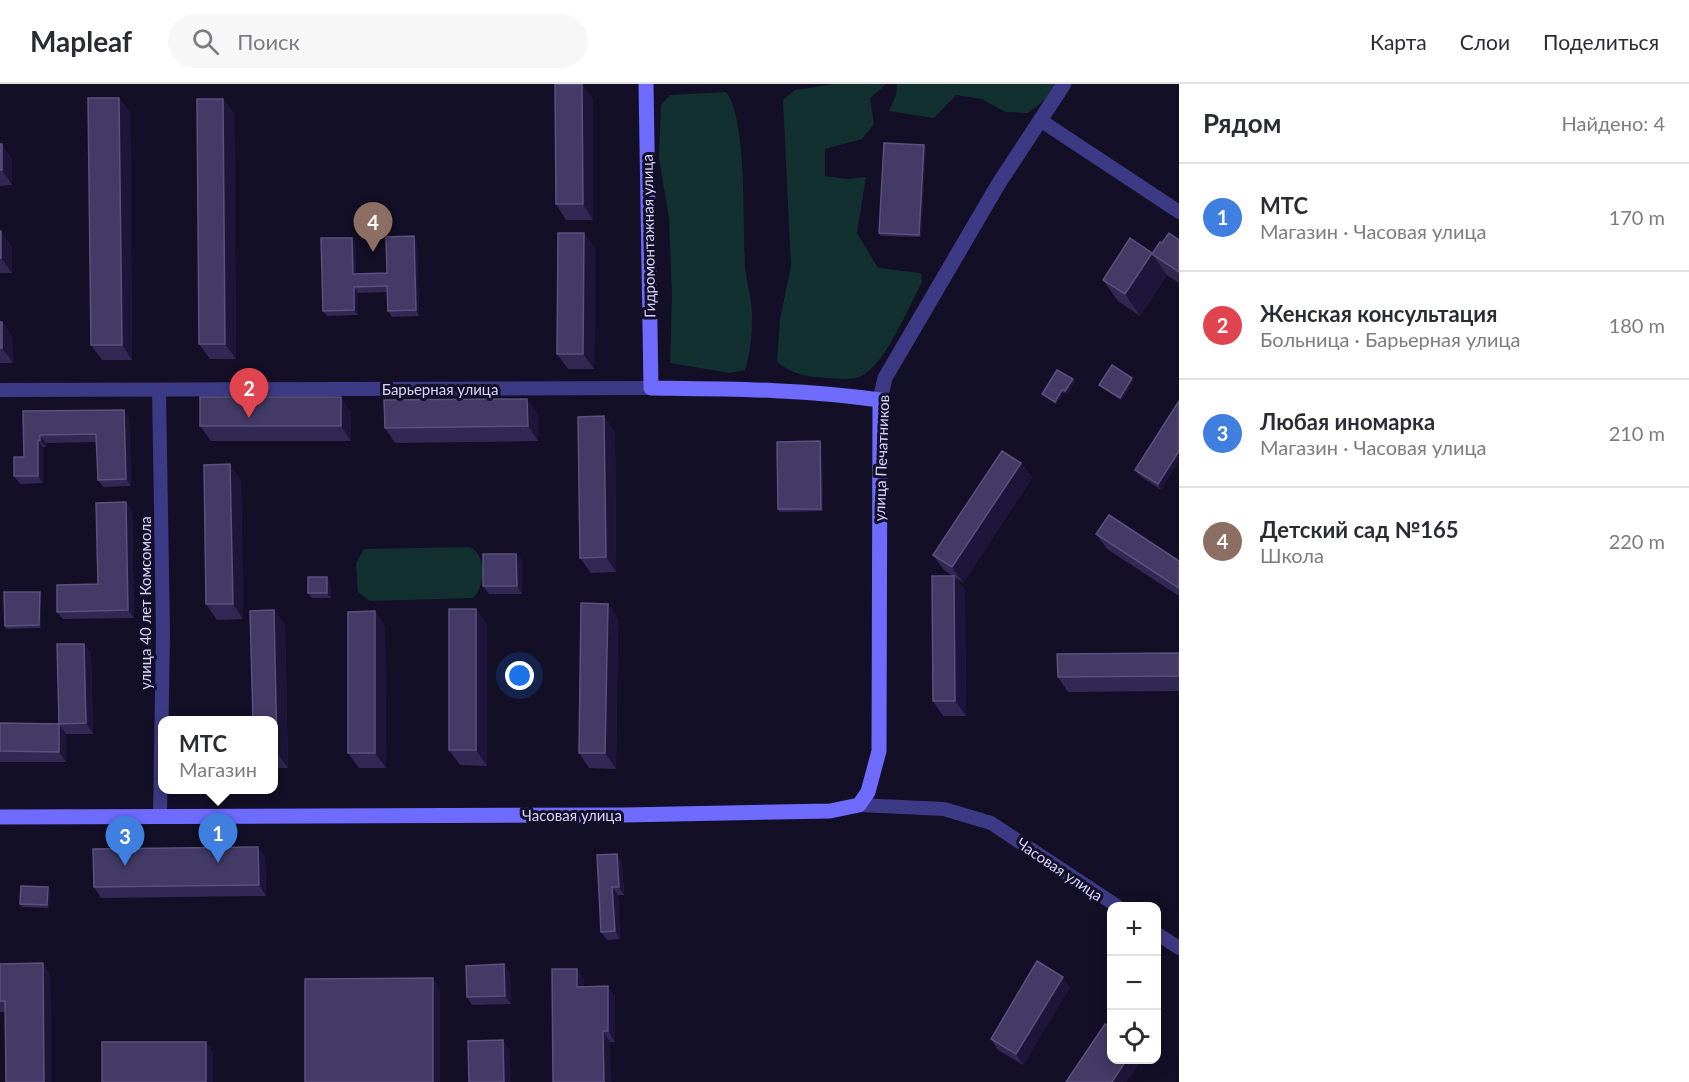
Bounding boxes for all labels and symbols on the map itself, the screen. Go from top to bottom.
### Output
street label: Гидромонтажная улица [638,154,658,318]
pin: 4 [354,202,392,252]
pin: 2 [230,368,268,418]
street label: Барьерная улица [382,380,498,398]
street label: улица Печатников [870,394,892,522]
street label: улица 40 лет Комсомола [136,516,154,690]
your location [505,661,534,690]
street label: Часовая улица [522,806,622,824]
pin: 1 [198,814,238,863]
pin: 3 [106,816,144,866]
street label: Часовая улица [1014,834,1106,904]

